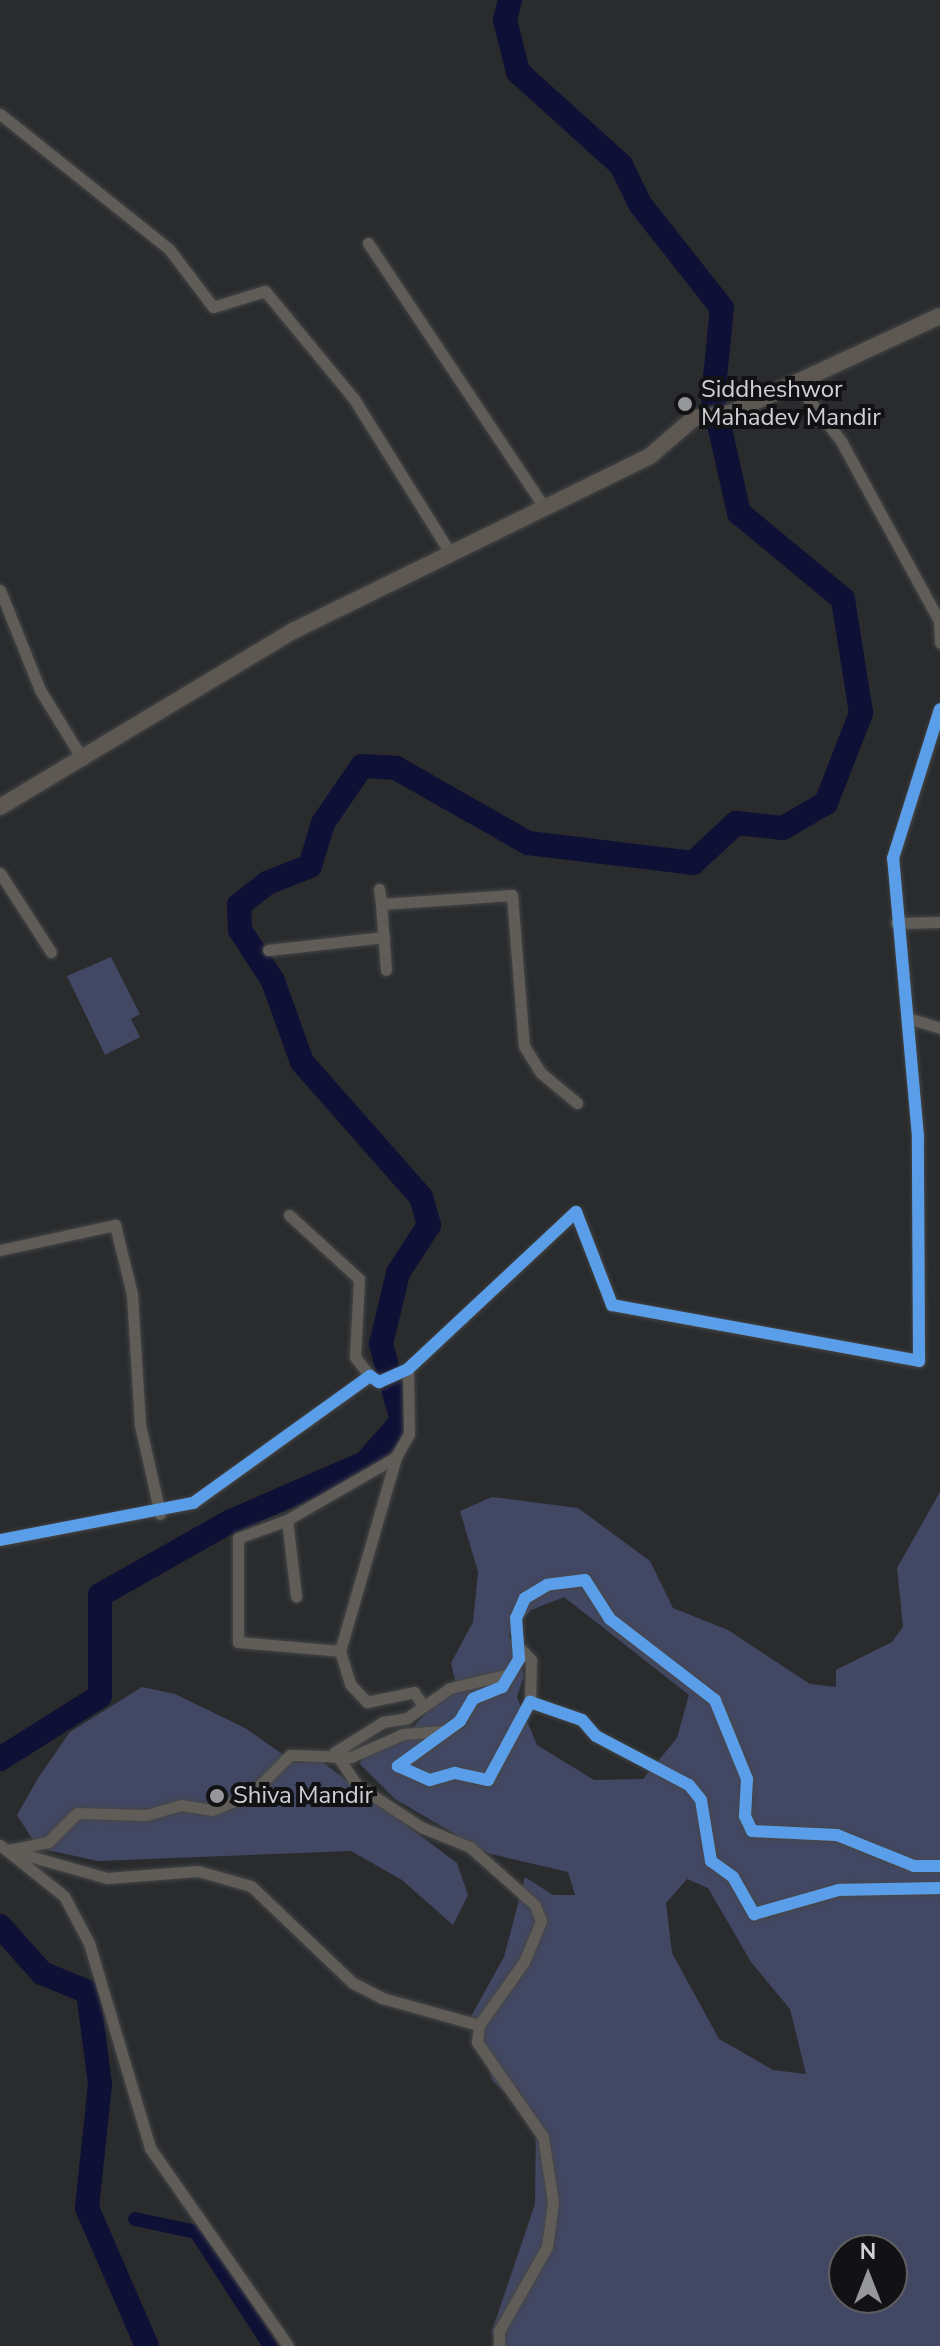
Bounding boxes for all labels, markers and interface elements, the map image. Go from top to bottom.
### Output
place label: Siddheshwor Mahadev Mandir [701,376,881,432]
marker: Siddheshwor Mahadev Mandir [676,395,694,413]
place label: Shiva Mandir [233,1782,373,1810]
marker: Shiva Mandir [208,1787,226,1805]
north arrow [828,2234,908,2314]
text: N [860,2237,876,2267]

